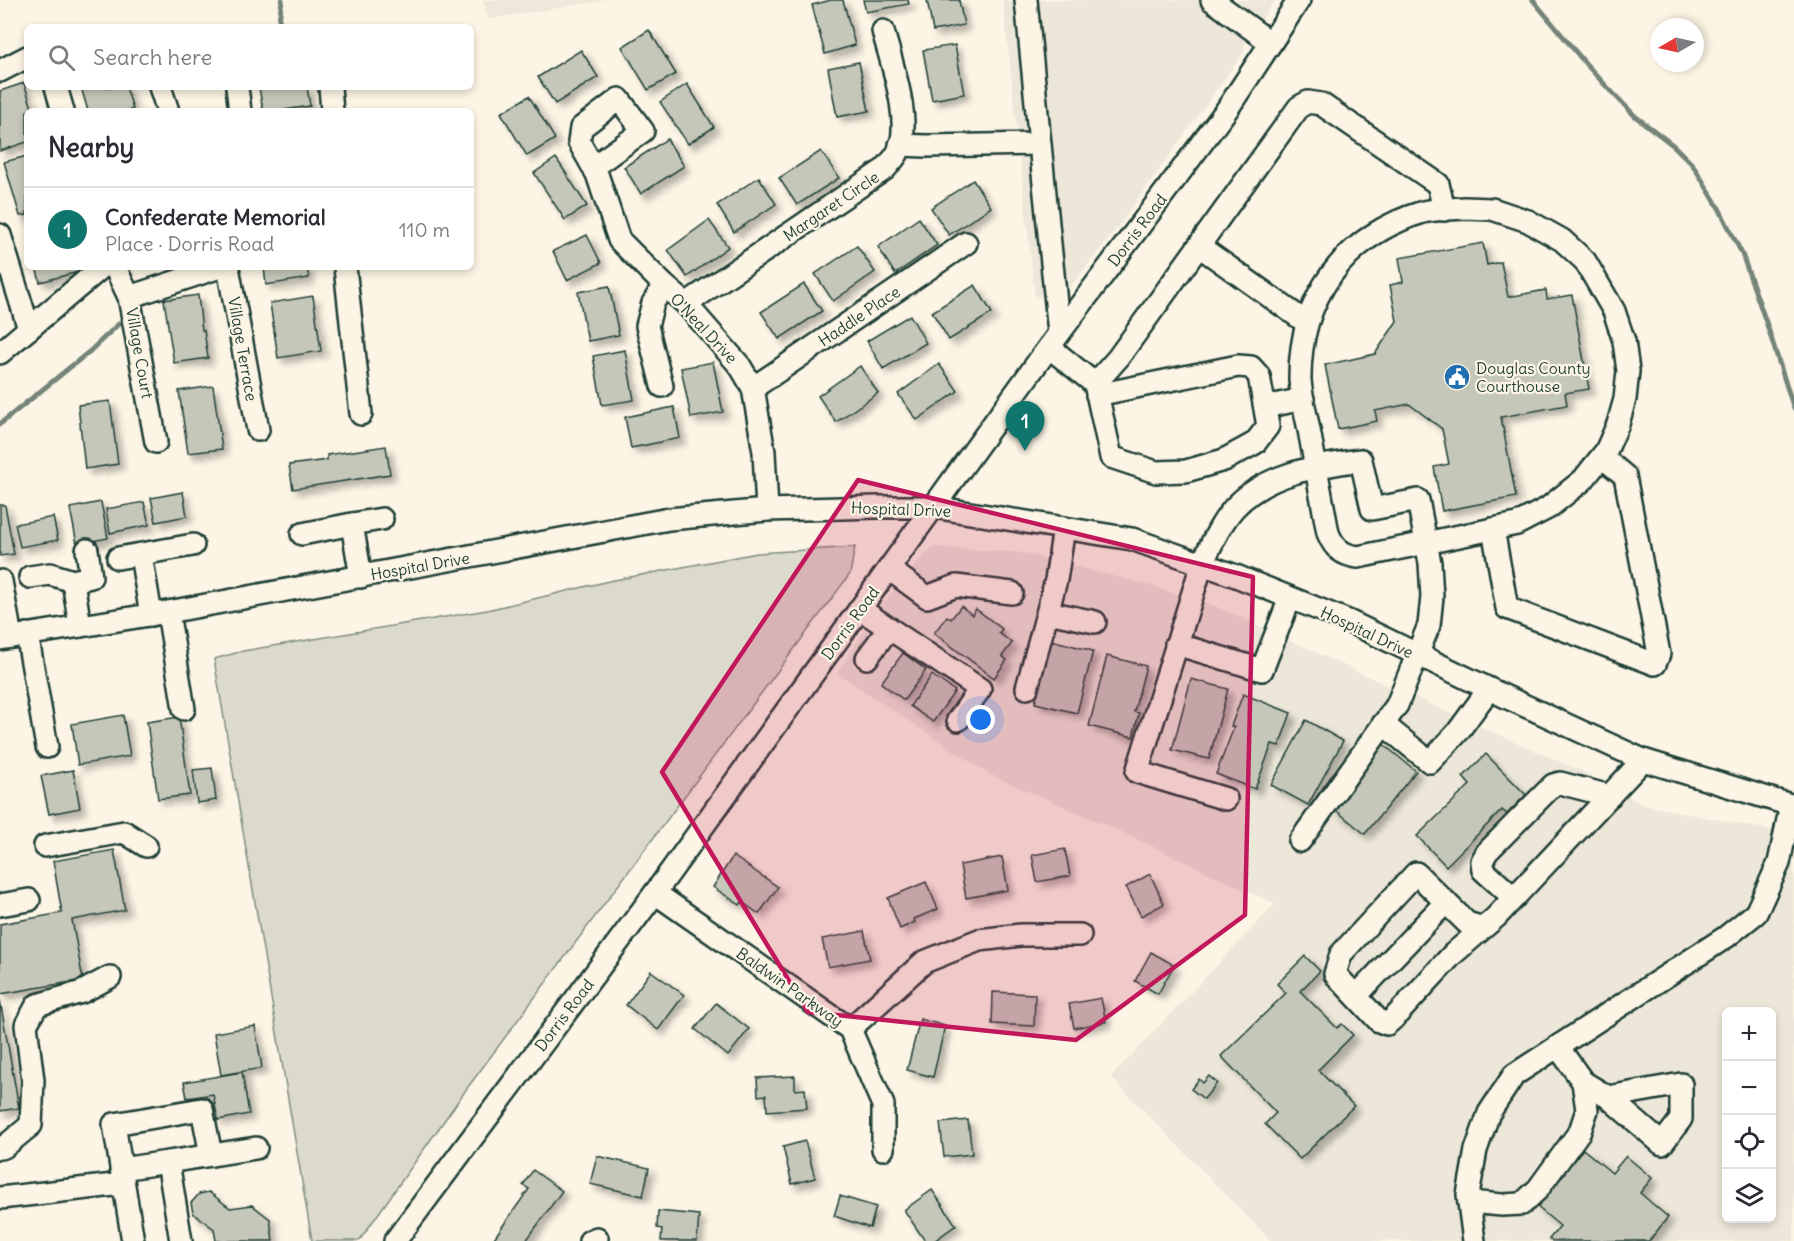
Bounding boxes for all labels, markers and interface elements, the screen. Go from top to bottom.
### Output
north arrow [1650,18,1704,72]
search box [24,24,474,90]
icon: search [45,41,78,74]
text: Search here [93,43,212,71]
text: Nearby [48,131,134,164]
street label: Margaret Circle [779,167,883,245]
street label: Dorris Road [1103,190,1171,270]
text: Confederate Memorial [105,203,326,231]
text: 1 [64,217,71,242]
text: 110 m [399,217,450,242]
text: Place · Dorris Road [105,231,274,256]
street label: Haddle Place [814,281,904,351]
street label: O'Neal Drive [666,289,742,367]
street label: Village Terrace [224,295,262,403]
street label: Village Court [122,306,158,401]
place label: Douglas County Courthouse [1476,358,1591,396]
public building icon: Douglas County Courthouse [1442,362,1472,392]
pin: 1 [1006,402,1044,451]
street label: Hospital Drive [851,497,951,521]
street label: Hospital Drive [369,547,471,585]
street label: Dorris Road [817,582,883,664]
street label: Hospital Drive [1317,602,1417,662]
your location [966,705,995,734]
street label: Baldwin Parkway [733,943,847,1031]
street label: Dorris Road [530,975,598,1055]
map controls [1722,1007,1776,1223]
button: + [1722,1007,1776,1061]
button: − [1722,1061,1776,1115]
button: locate [1722,1115,1776,1169]
button: layers [1722,1169,1776,1223]

